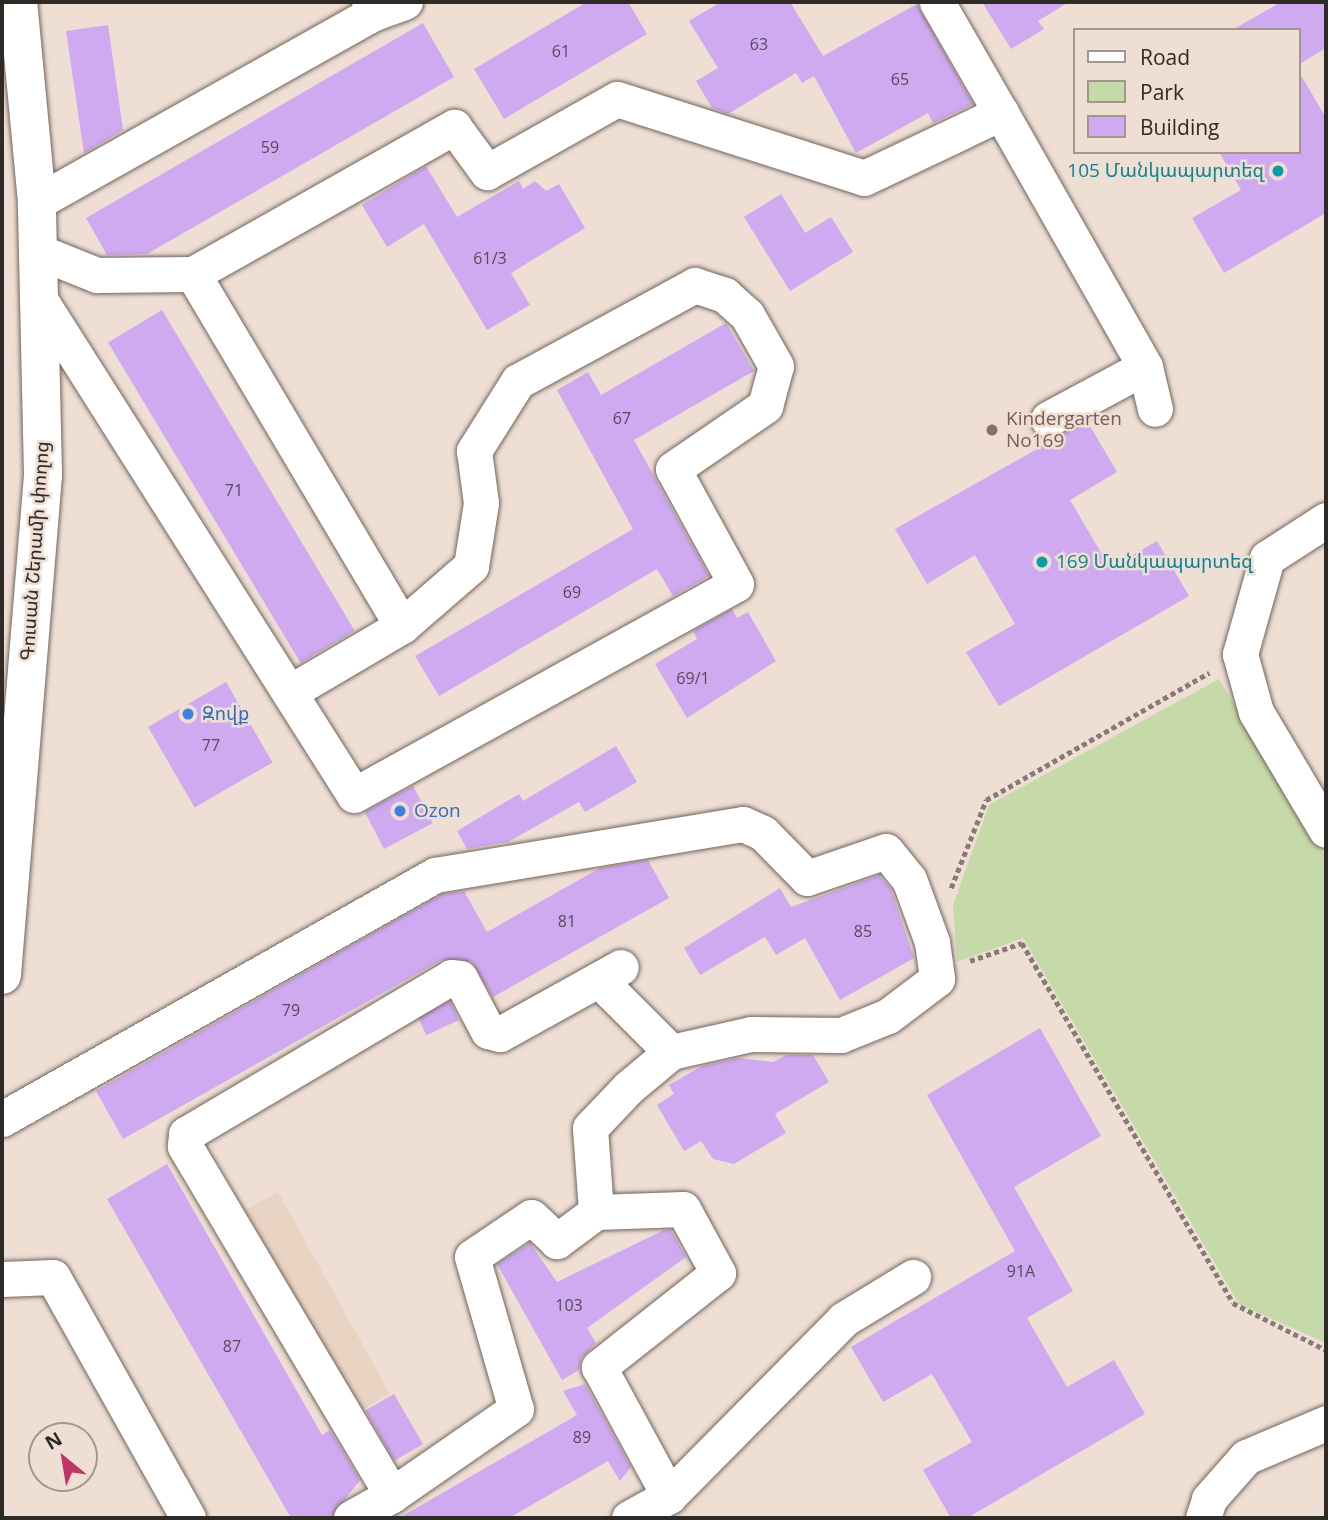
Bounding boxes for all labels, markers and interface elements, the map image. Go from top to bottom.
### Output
legend [1072,28,1300,154]
house number: 63 [750,34,768,54]
house number: 61 [552,41,570,61]
text: Road [1140,43,1190,71]
house number: 65 [891,69,909,89]
text: Park [1140,78,1184,106]
text: Building [1140,113,1219,141]
house number: 59 [261,137,279,157]
place label: 105 Մանկապարտեզ [1067,160,1264,182]
marker: 105 Մանկապարտեզ [1270,163,1286,179]
house number: 61/3 [473,248,507,268]
house number: 67 [613,408,631,428]
place label: Kindergarten No169 [1006,408,1122,452]
marker: Kindergarten No169 [984,422,1000,438]
street label: Գուսան Շերամի փողոց [16,440,54,662]
house number: 71 [225,480,243,500]
place label: 169 Մանկապարտեզ [1056,551,1253,573]
marker: 169 Մանկապարտեզ [1034,554,1050,570]
house number: 69 [563,582,581,602]
house number: 69/1 [676,668,710,688]
place label: Զովք [202,703,249,725]
marker: Զովք [180,706,196,722]
house number: 77 [202,735,220,755]
place label: Ozon [414,800,461,822]
marker: Ozon [392,803,408,819]
house number: 81 [558,911,576,931]
house number: 85 [854,921,872,941]
house number: 79 [282,1000,300,1020]
house number: 91A [1007,1261,1035,1281]
house number: 103 [555,1295,583,1315]
house number: 87 [223,1336,241,1356]
north arrow [28,1422,98,1492]
text: N [40,1425,67,1456]
house number: 89 [573,1427,591,1447]

